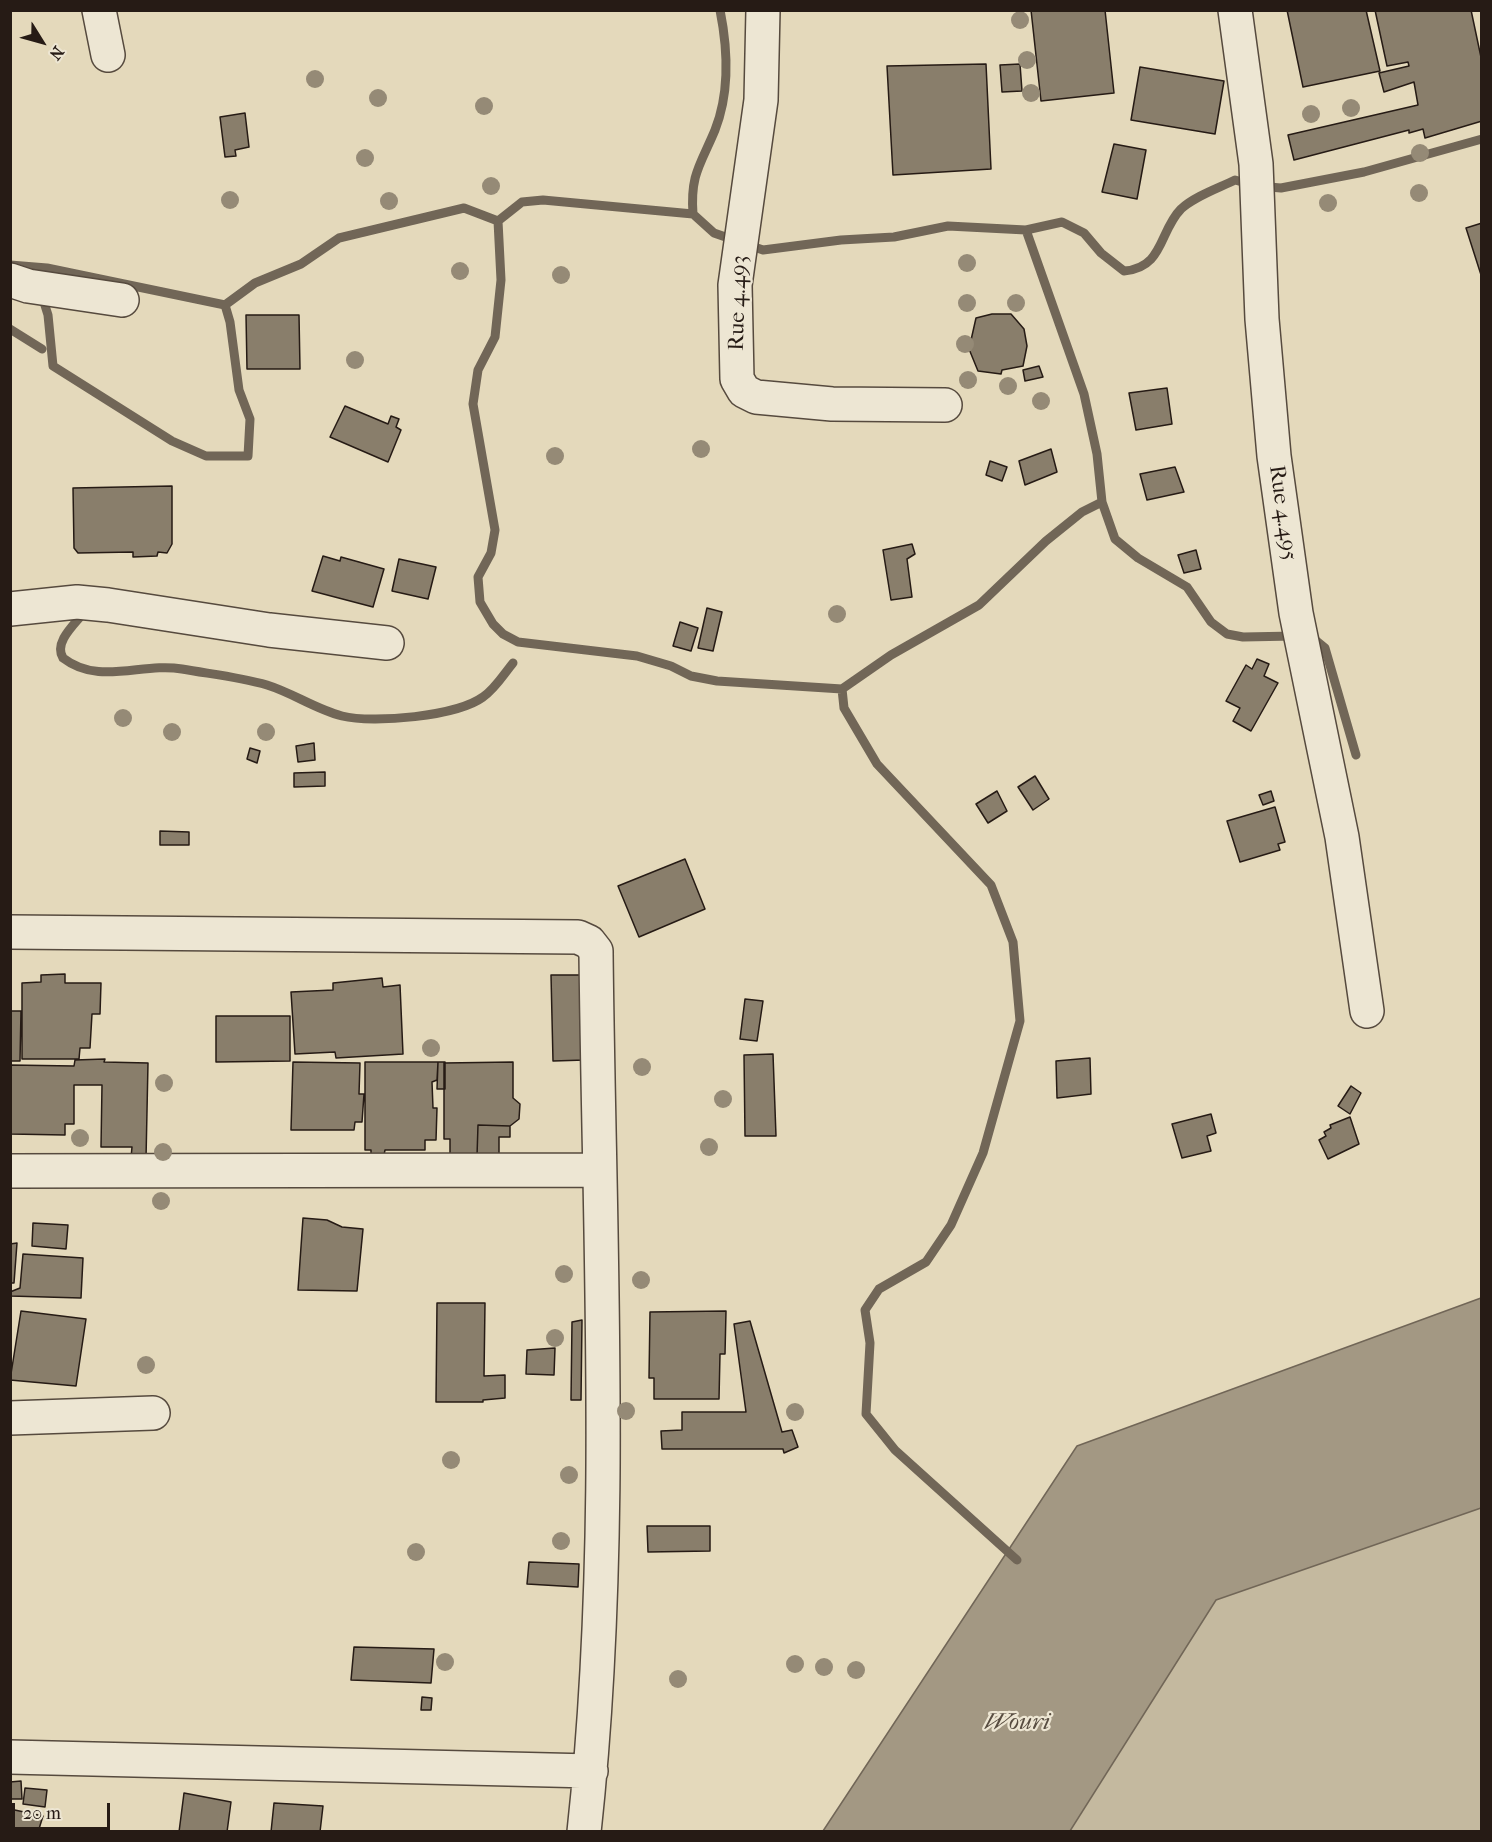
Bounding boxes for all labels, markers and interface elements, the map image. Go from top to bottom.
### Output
north arrow [12,12,72,72]
text: N [46,43,68,64]
street label: Rue 4.493 [724,255,754,351]
street label: Rue 4.495 [1262,464,1302,562]
water label: Wouri [984,1709,1050,1737]
scale bar [15,1791,112,1829]
text: 20 m [23,1803,61,1824]

